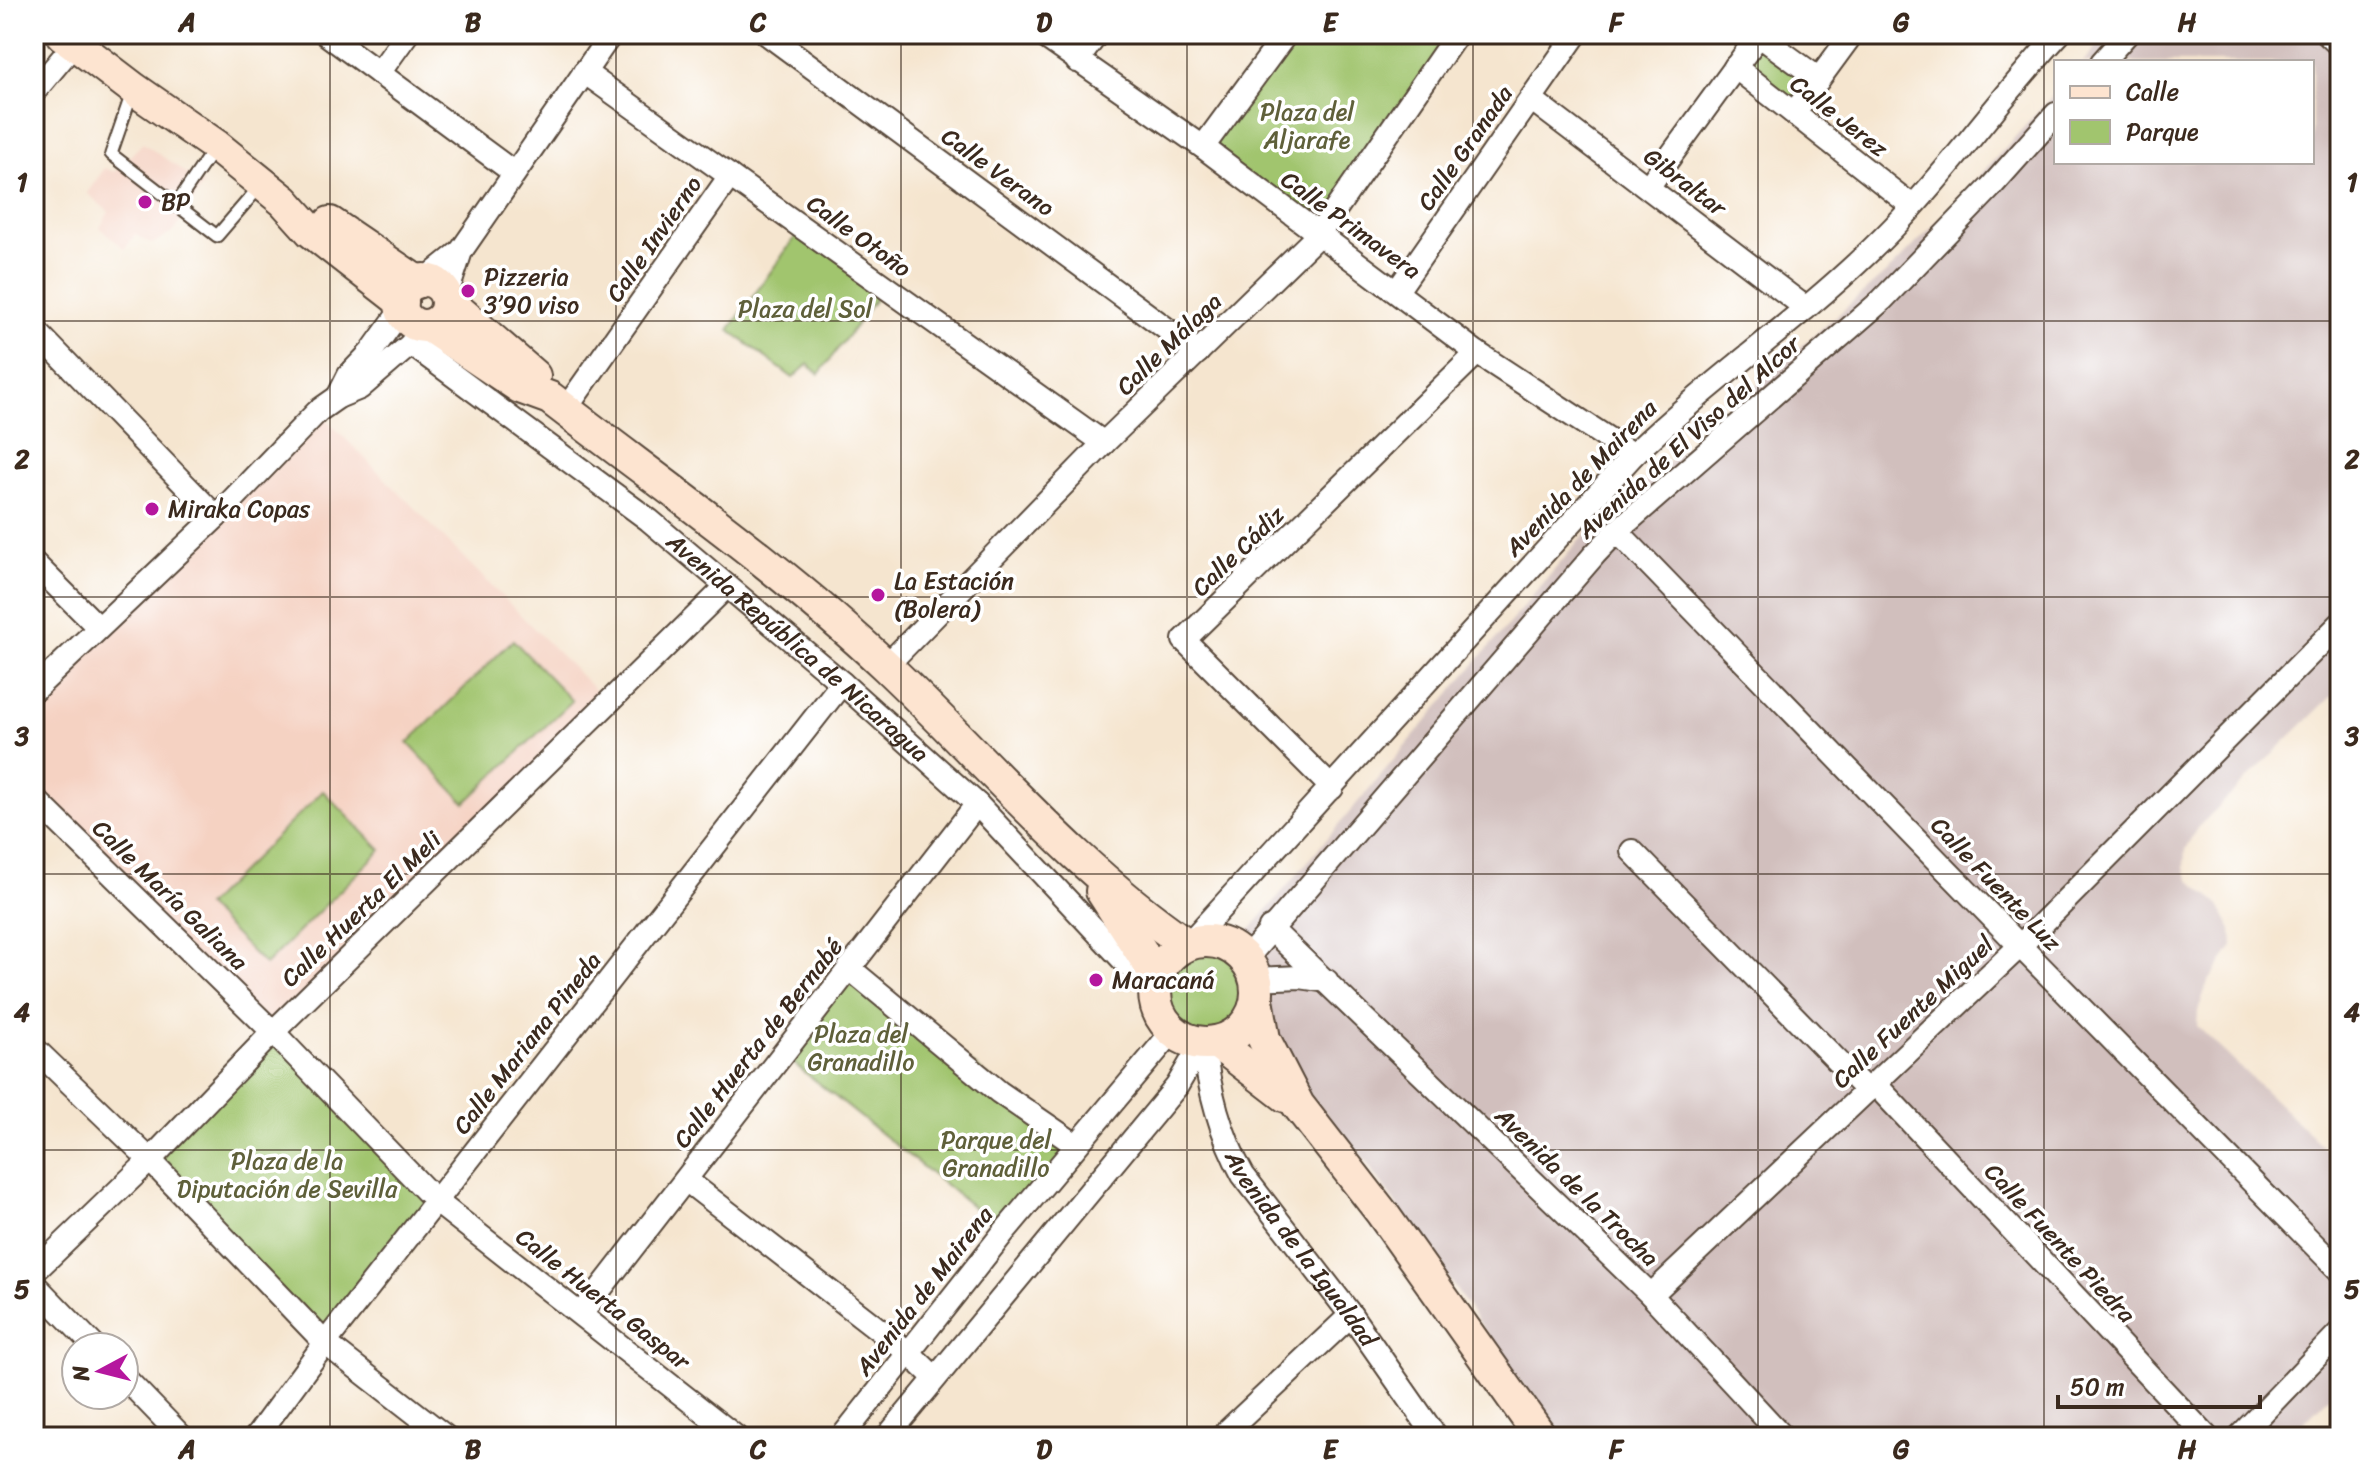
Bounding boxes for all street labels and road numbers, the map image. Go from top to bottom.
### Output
street label: Calle Jerez [1780,64,1898,169]
street label: Calle Granada [1406,75,1525,220]
street label: Calle Verano [932,116,1064,228]
street label: Gibraltar [1634,136,1738,229]
street label: Calle Primavera [1272,159,1430,291]
street label: Calle Invierno [595,167,713,311]
street label: Calle Otoño [798,183,920,289]
street label: Calle Málaga [1106,282,1232,406]
street label: Avenida de El Viso del Alcor [1567,323,1812,550]
street label: Avenida de Mairena [1493,388,1668,568]
street label: Calle Cádiz [1181,495,1295,607]
street label: Avenida República de Nicaragua [656,521,939,773]
street label: Calle Fuente Luz [1920,806,2072,962]
street label: Calle María Galiana [82,809,259,982]
street label: Calle Huerta El Meli [270,820,453,997]
street label: Calle Fuente Miguel [1822,924,2005,1099]
street label: Calle Huerta de Bernabé [662,928,854,1158]
street label: Calle Mariana Pineda [442,942,612,1144]
street label: Avenida de la Trocha [1484,1096,1669,1277]
street label: Avenida de la Igualdad [1212,1143,1389,1357]
street label: Calle Fuente Piedra [1974,1153,2147,1334]
street label: Avenida de Mairena [843,1196,1005,1386]
street label: Calle Huerta Gaspar [506,1217,701,1382]

